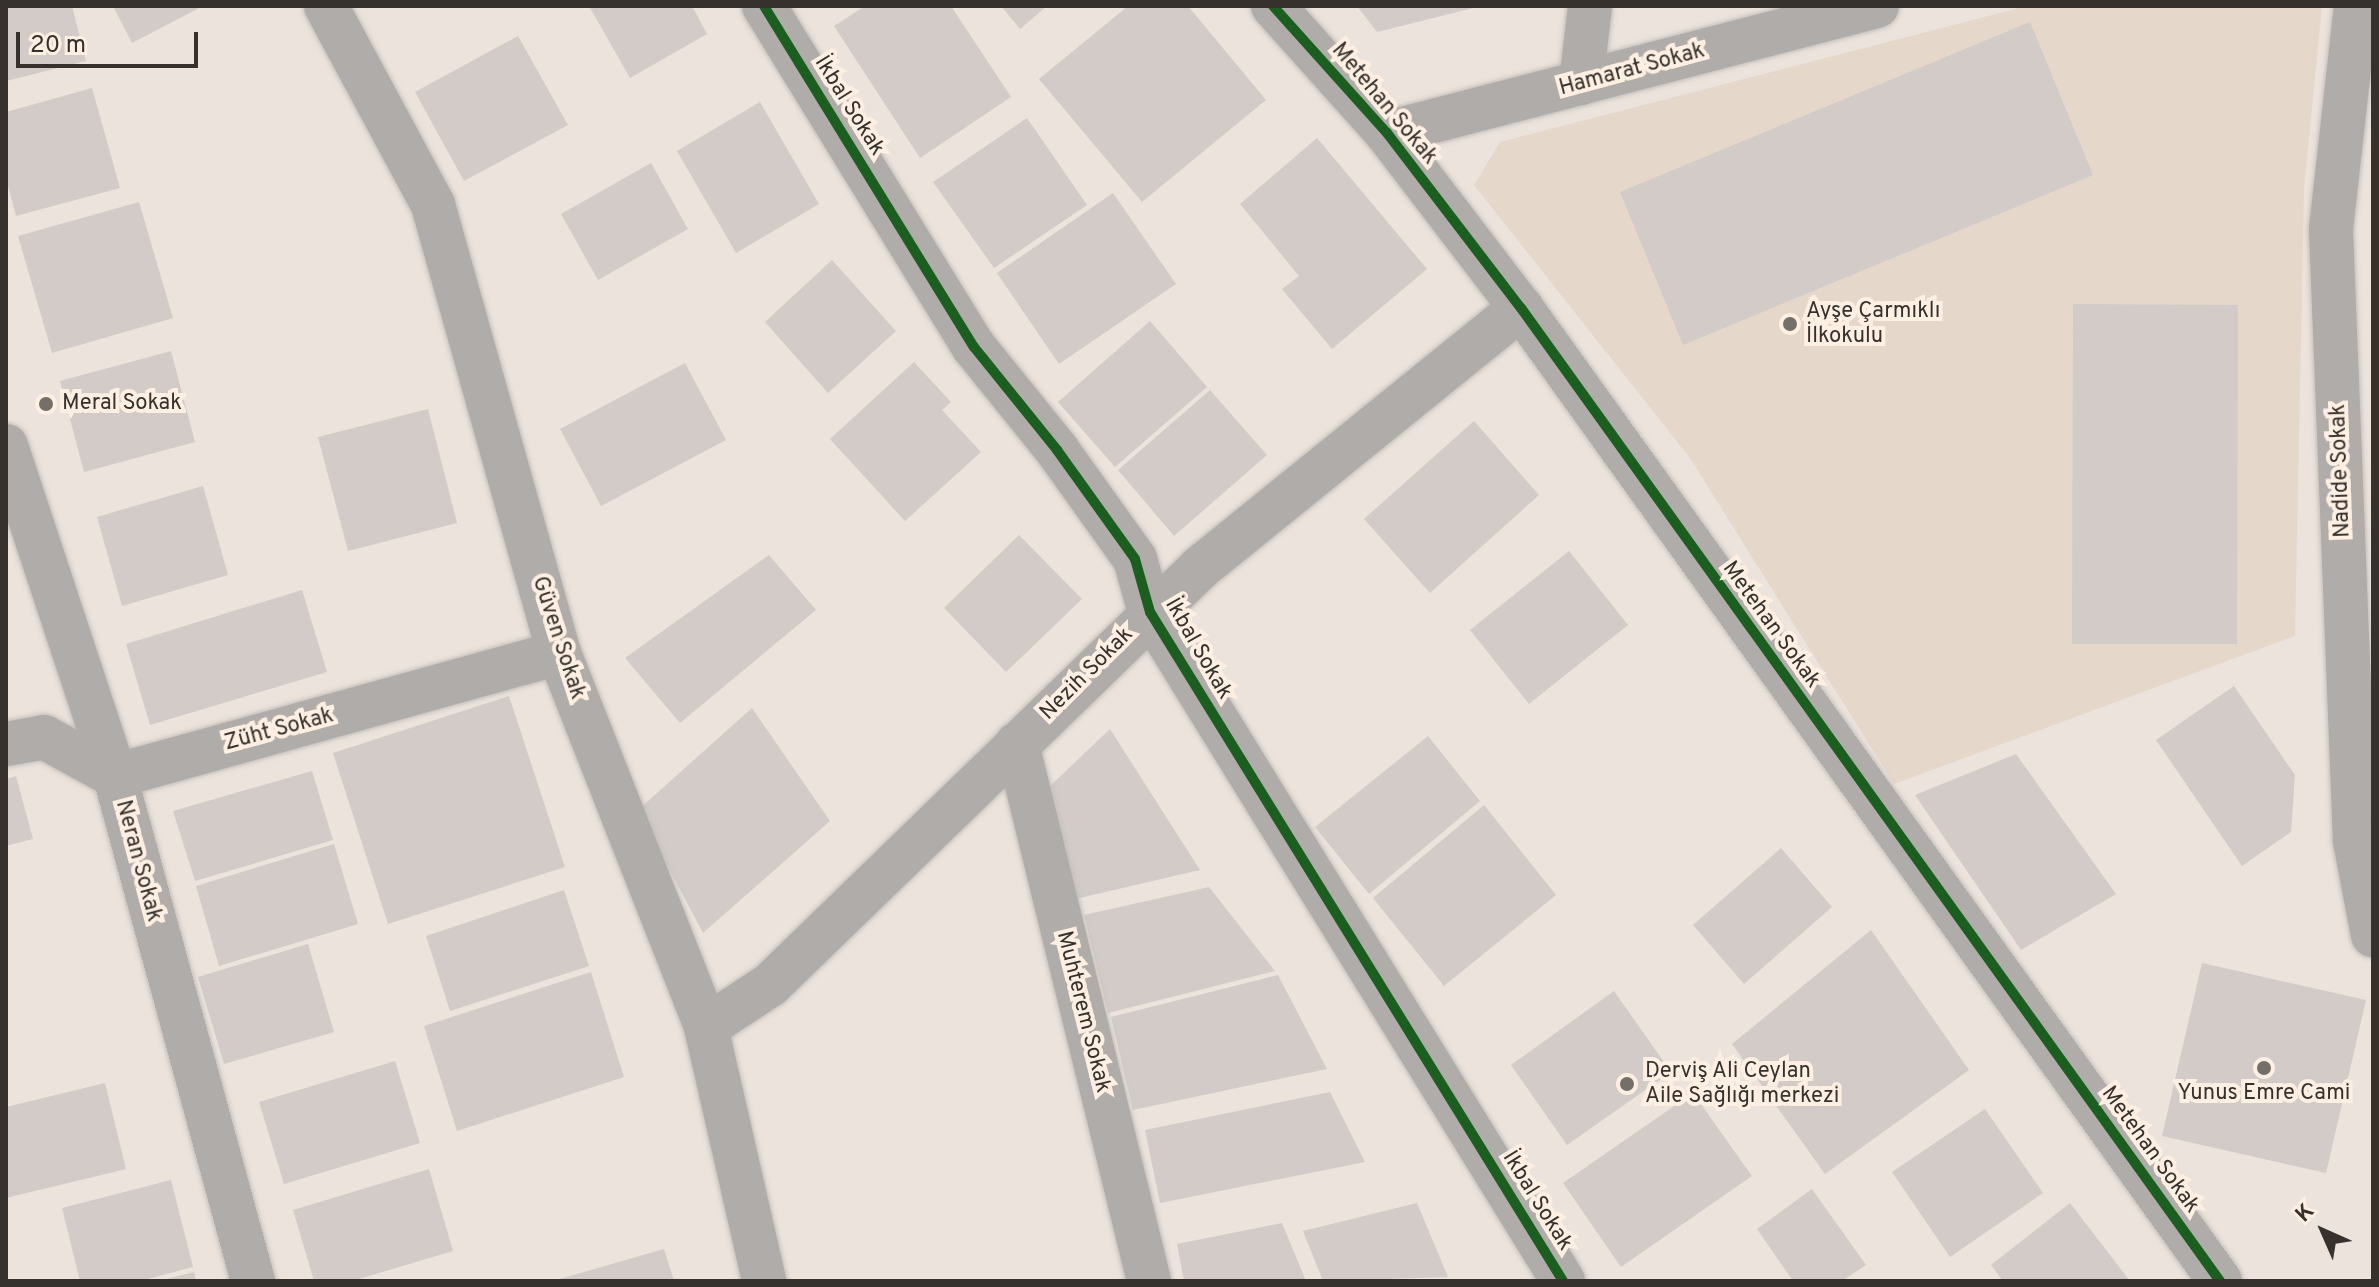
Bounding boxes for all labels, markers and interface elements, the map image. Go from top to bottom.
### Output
scale bar [20,16,202,66]
text: 20 m [30,31,86,61]
street label: Metehan Sokak [1325,38,1443,170]
street label: Hamarat Sokak [1556,38,1708,102]
street label: İkbal Sokak [808,51,890,161]
place label: Ayşe Çarmıklı İlkokulu [1806,298,1940,350]
marker: Ayşe Çarmıklı İlkokulu [1781,315,1799,333]
place label: Meral Sokak [62,391,182,417]
marker: Meral Sokak [37,395,55,413]
street label: Nadide Sokak [2325,404,2357,538]
street label: Metehan Sokak [1716,556,1826,694]
street label: Güven Sokak [526,573,590,703]
street label: İkbal Sokak [1158,594,1238,704]
street label: Nezih Sokak [1035,622,1139,726]
street label: Züht Sokak [222,703,336,757]
street label: Neran Sokak [109,797,167,925]
street label: Muhterem Sokak [1050,928,1116,1096]
place label: Derviş Ali Ceylan Aile Sağlığı merkezi [1645,1058,1839,1110]
marker: Yunus Emre Cami [2255,1059,2273,1077]
marker: Derviş Ali Ceylan Aile Sağlığı merkezi [1616,1073,1638,1095]
street label: Metehan Sokak [2095,1081,2205,1219]
place label: Yunus Emre Cami [2178,1081,2350,1107]
street label: İkbal Sokak [1496,1146,1578,1256]
north arrow [2283,1191,2363,1271]
text: K [2291,1199,2321,1229]

